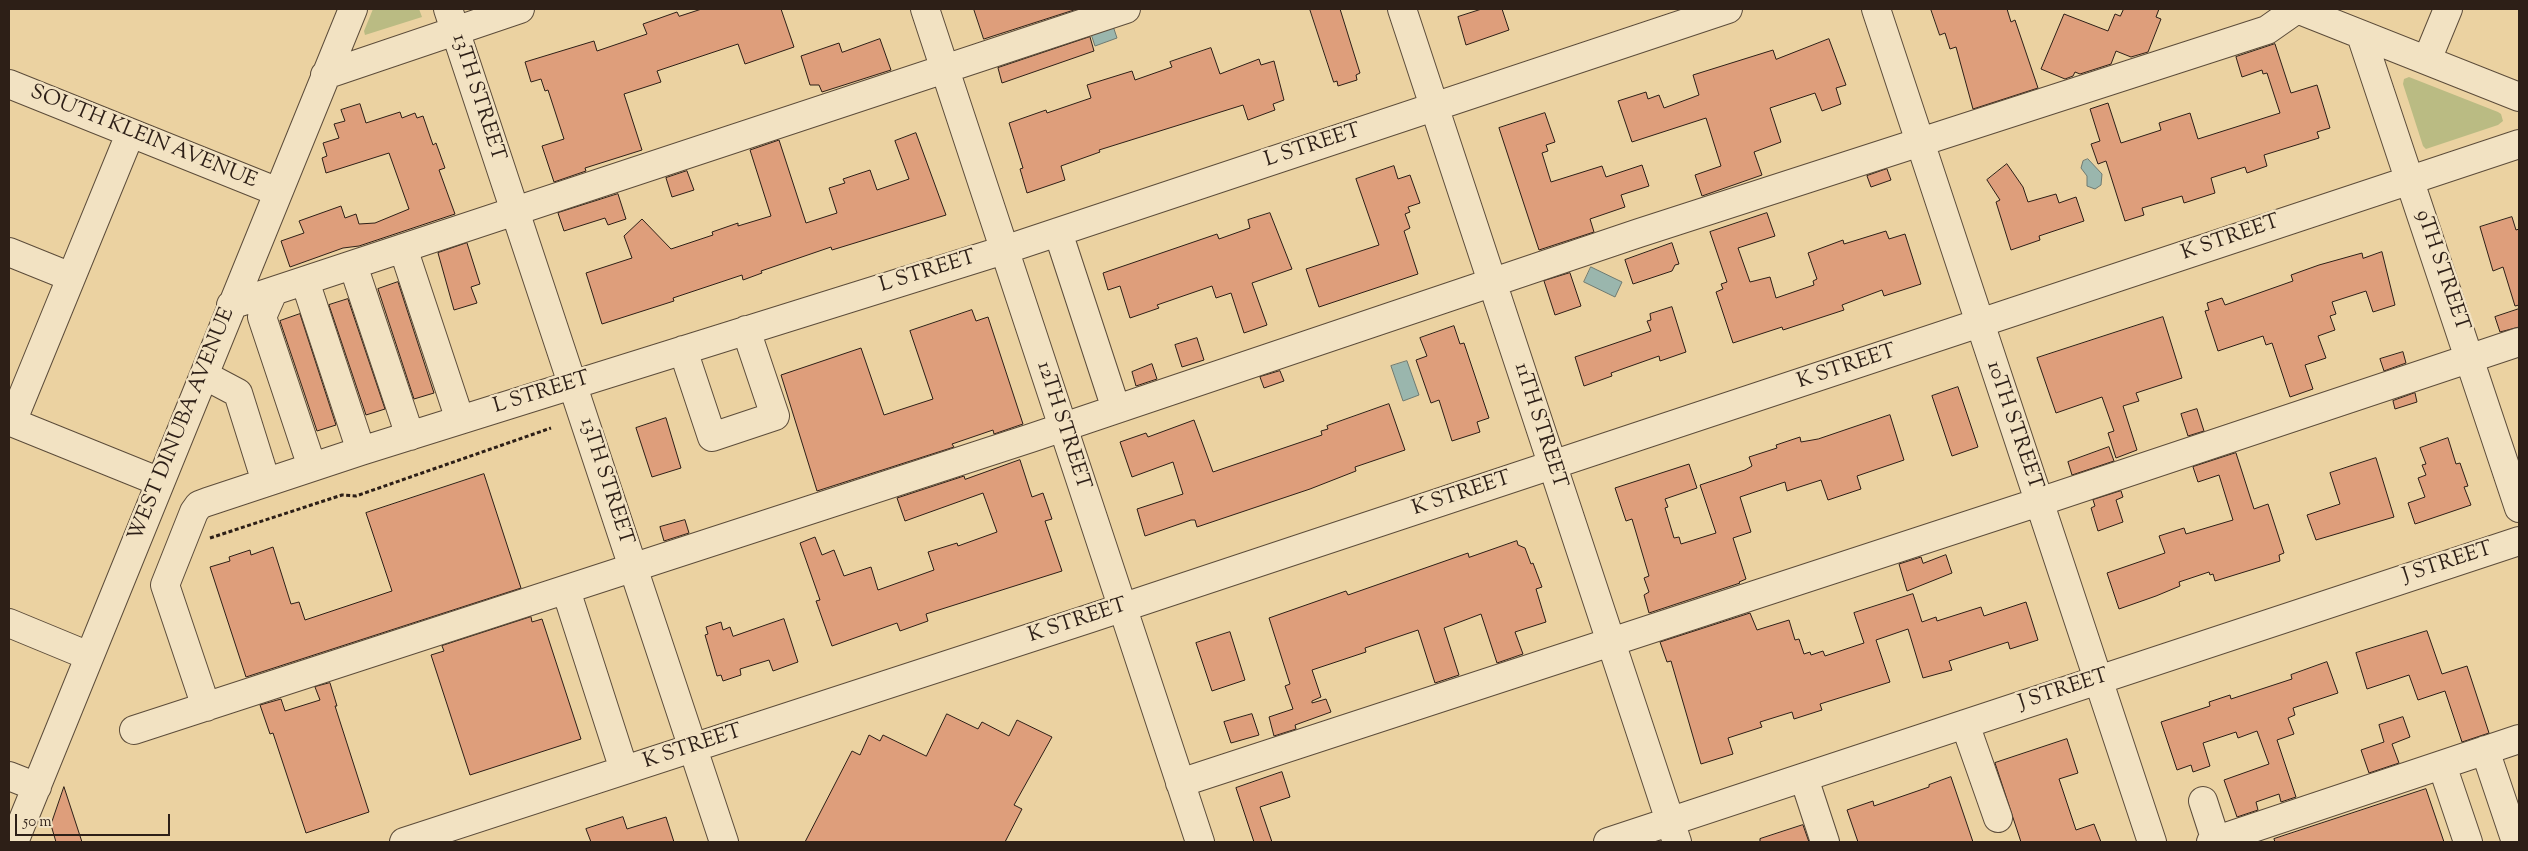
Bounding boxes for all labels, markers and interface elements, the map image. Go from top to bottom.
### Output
street label: 13TH STREET [445,31,509,165]
street label: SOUTH KLEIN AVENUE [26,81,260,195]
street label: L STREET [1262,120,1364,174]
street label: 9TH STREET [2408,207,2474,335]
street label: K STREET [2179,210,2283,268]
street label: L STREET [877,246,979,300]
street label: WEST DINUBA AVENUE [125,305,241,545]
street label: K STREET [1795,340,1899,396]
street label: 10TH STREET [1979,358,2047,494]
street label: 12TH STREET [1029,359,1095,493]
street label: 11TH STREET [1507,360,1571,492]
street label: L STREET [491,367,593,421]
street label: 13TH STREET [573,415,637,549]
street label: K STREET [1410,467,1514,523]
street label: J STREET [2400,538,2496,590]
street label: K STREET [1026,594,1130,650]
street label: J STREET [2016,665,2112,717]
street label: K STREET [641,720,745,776]
scale bar [18,804,172,836]
text: 50 m [23,812,52,833]

